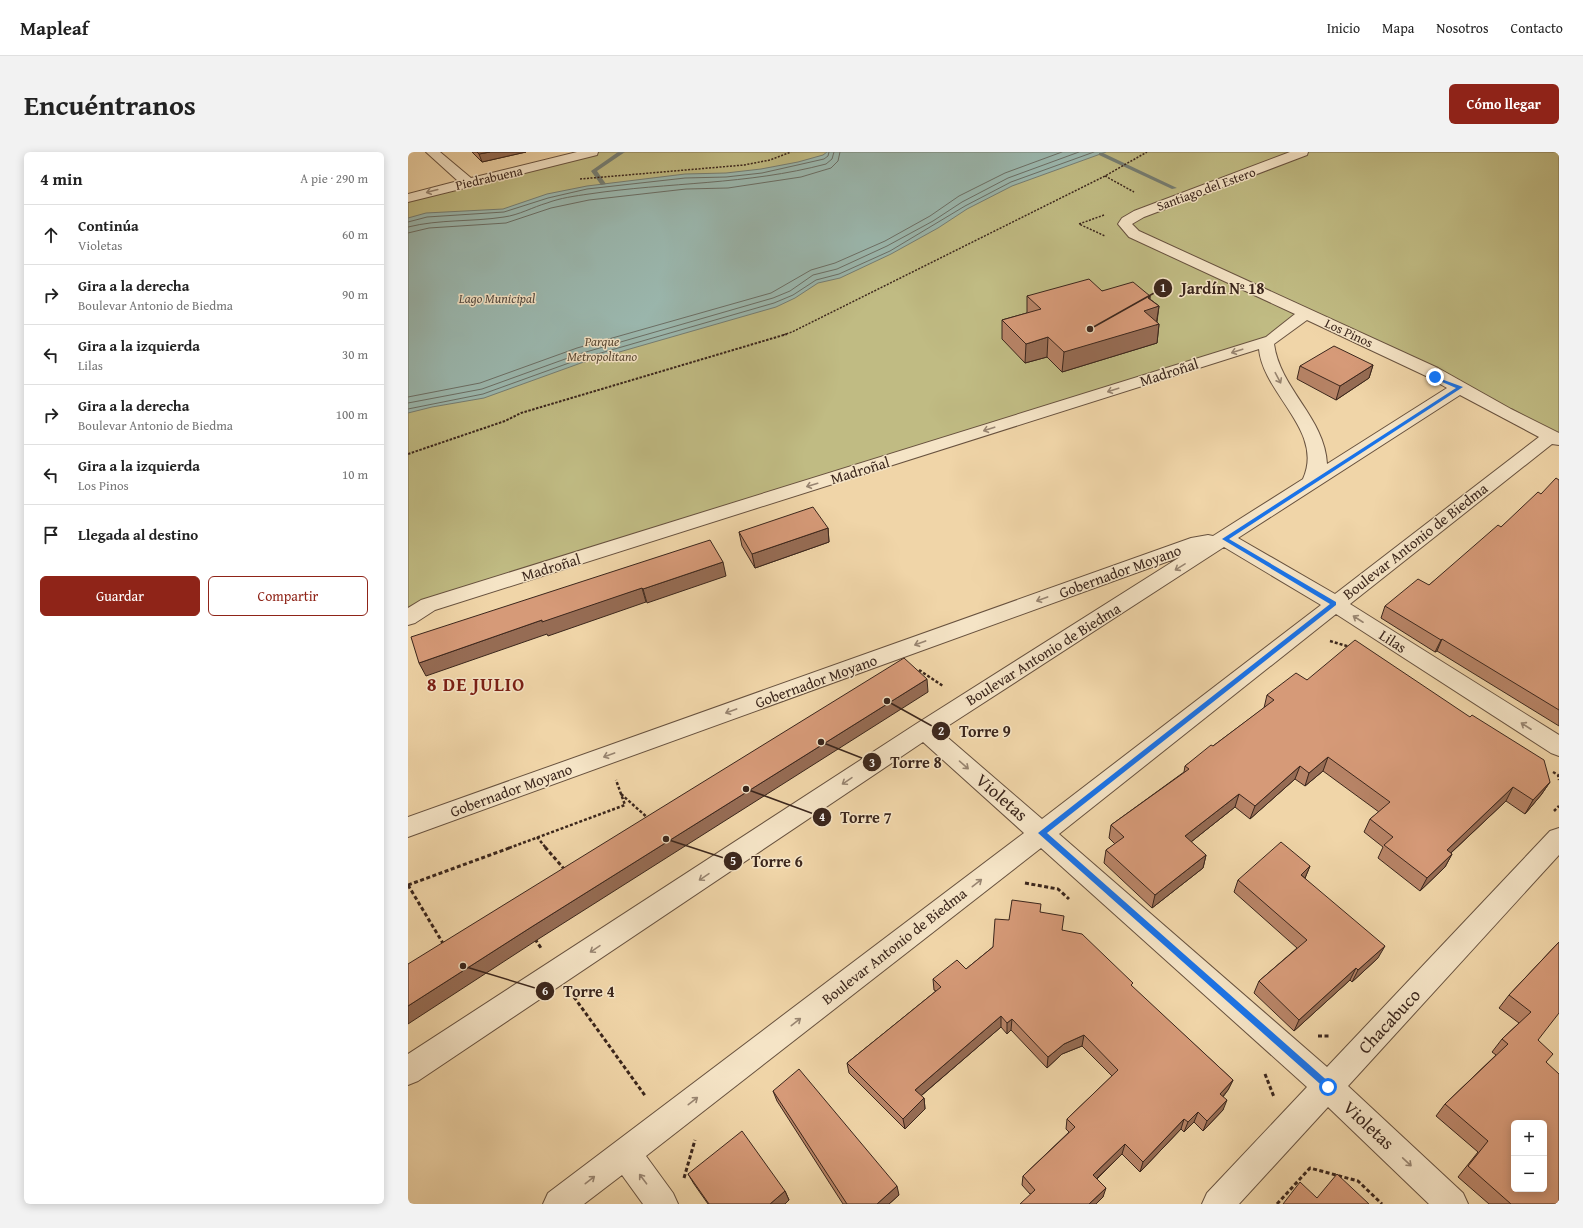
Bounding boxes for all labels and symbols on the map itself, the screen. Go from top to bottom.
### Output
street label: Piedrabuena [454,161,525,195]
street label: Santiago del Estero [1154,162,1258,216]
one-way arrow [426,188,439,195]
callout: Jardín Nº 18 [1153,274,1273,302]
text: Jardín Nº 18 [1178,276,1265,300]
text: 1 [1160,279,1166,296]
water label: Lago Municipal [458,289,535,308]
street label: Los Pinos [1322,314,1376,352]
park label: Parque Metropolitano [567,332,637,366]
one-way arrow [1231,348,1244,355]
street label: Madroñal [1137,353,1201,391]
route end [1426,368,1444,386]
one-way arrow [1275,372,1283,384]
one-way arrow [1107,387,1120,394]
one-way arrow [983,426,995,434]
street label: Madroñal [828,451,892,489]
street label: Boulevar Antonio de Biedma [1338,478,1492,604]
one-way arrow [805,482,818,489]
street label: Gobernador Moyano [1056,539,1184,603]
street label: Madroñal [519,548,583,586]
one-way arrow [1174,564,1186,572]
one-way arrow [1035,596,1048,603]
street label: Boulevar Antonio de Biedma [962,598,1124,710]
one-way arrow [1352,614,1363,623]
street label: Lilas [1375,624,1411,658]
one-way arrow [913,640,926,647]
street label: Gobernador Moyano [752,649,880,713]
district label: 8 DE JULIO [427,670,525,698]
one-way arrow [725,708,738,715]
callout: Torre 9 [931,717,1019,745]
text: Torre 9 [959,719,1011,743]
text: 2 [938,722,944,739]
one-way arrow [1521,722,1532,730]
callout: Torre 8 [862,748,950,776]
text: Torre 8 [890,750,942,774]
one-way arrow [603,752,616,759]
text: 3 [869,754,875,771]
street label: Gobernador Moyano [447,758,575,822]
one-way arrow [959,760,969,769]
street label: Violetas [970,767,1034,827]
one-way arrow [842,777,853,785]
callout: Torre 7 [812,803,900,831]
text: Torre 7 [840,805,892,829]
text: 4 [819,808,825,825]
callout: Torre 6 [723,847,810,875]
text: Torre 6 [751,849,803,873]
text: 5 [730,852,736,869]
one-way arrow [698,872,709,881]
one-way arrow [971,879,982,887]
street label: Boulevar Antonio de Biedma [817,883,971,1009]
one-way arrow [589,945,601,953]
callout: Torre 4 [535,977,622,1005]
text: Torre 4 [563,979,615,1003]
text: 6 [542,982,548,999]
street label: Chacabuco [1351,982,1427,1060]
one-way arrow [791,1018,802,1026]
route start [1319,1078,1337,1096]
street label: Violetas [1337,1094,1401,1156]
one-way arrow [688,1097,699,1106]
one-way arrow [1402,1157,1412,1166]
one-way arrow [639,1173,648,1184]
one-way arrow [584,1176,595,1184]

